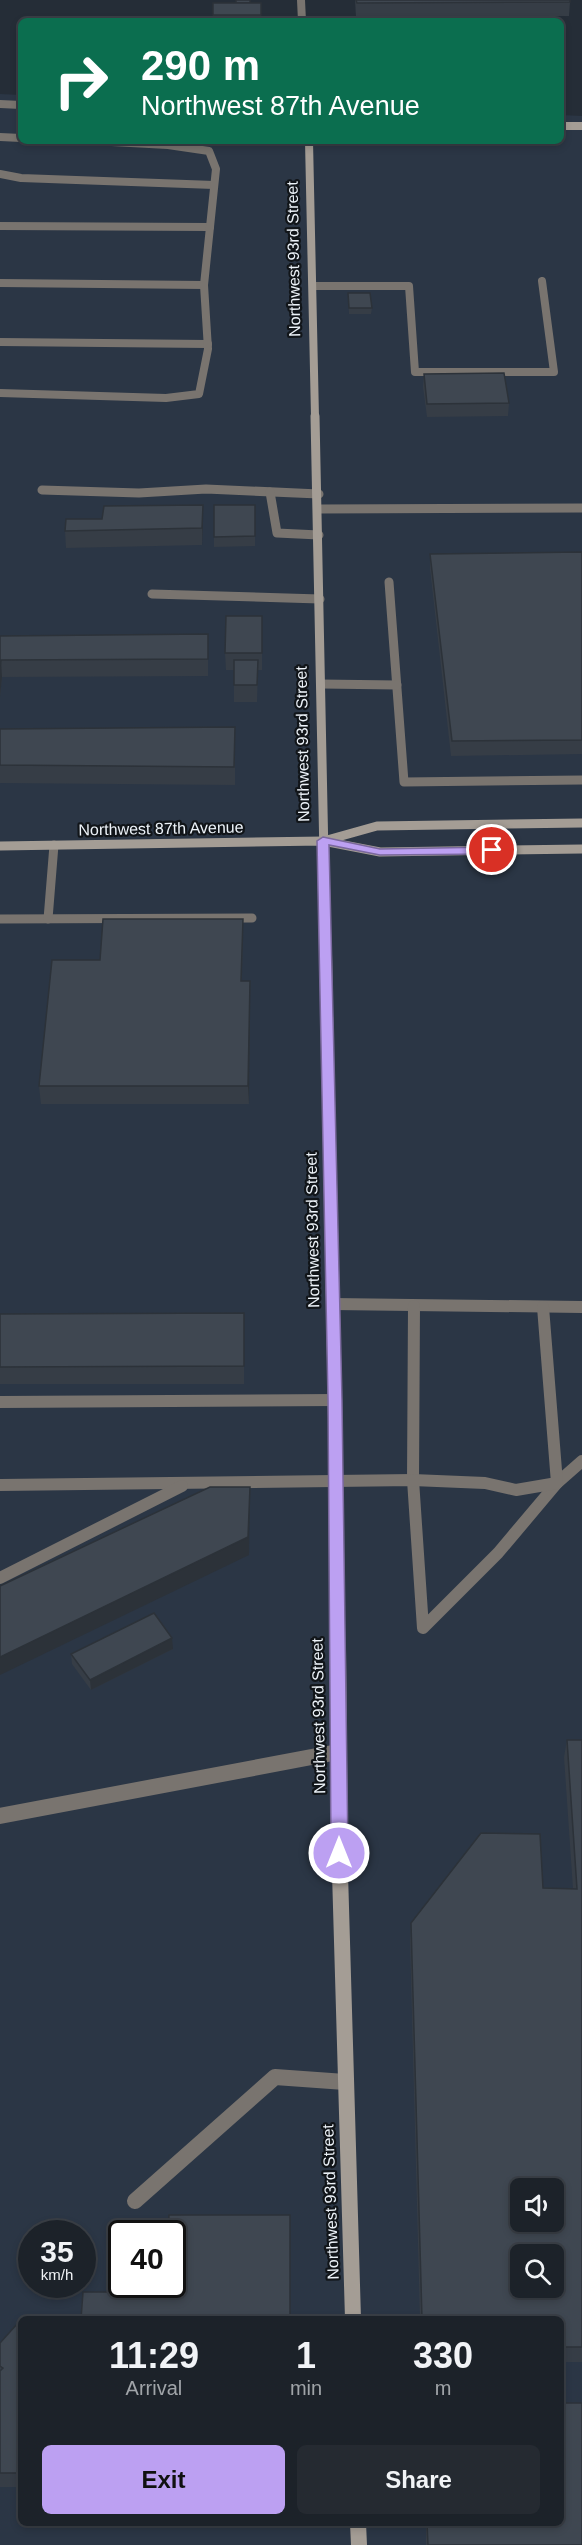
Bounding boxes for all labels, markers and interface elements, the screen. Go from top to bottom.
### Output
icon: right [42,42,120,120]
text: 290 m [141,42,260,89]
text: Northwest 87th Avenue [141,91,420,121]
street label: Northwest 93rd Street [284,180,303,337]
street label: Northwest 93rd Street [293,665,312,822]
street label: Northwest 87th Avenue [78,819,244,838]
pin [466,824,517,875]
icon: arrive [475,833,508,866]
street label: Northwest 93rd Street [303,1151,322,1308]
street label: Northwest 93rd Street [309,1637,328,1794]
position arrow [307,1821,371,1885]
street label: Northwest 93rd Street [319,2123,342,2280]
map controls [510,2178,564,2298]
button: sound [510,2178,564,2232]
speed limit sign: 40 [108,2220,186,2298]
text: 35 [40,2235,74,2268]
button: search [510,2244,564,2298]
text: km/h [41,2266,73,2283]
text: 11:29 [109,2335,199,2376]
text: 1 [296,2335,316,2376]
text: 330 [413,2335,473,2376]
text: Arrival [126,2377,182,2399]
text: min [290,2377,322,2399]
text: m [435,2377,451,2399]
button: Exit [42,2445,285,2514]
button: Share [297,2445,540,2514]

